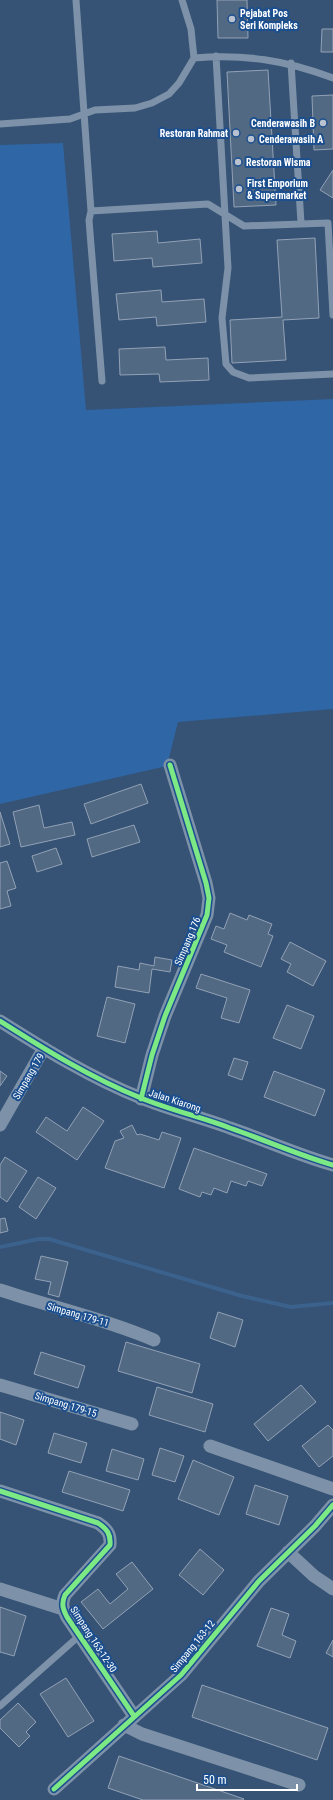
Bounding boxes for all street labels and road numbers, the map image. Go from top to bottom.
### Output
street label: Simpang 176 [172,915,203,967]
street label: Simpang 179 [11,1051,46,1101]
street label: Jalan Kiarong [147,1087,202,1114]
street label: Simpang 179-11 [46,1300,110,1329]
street label: Simpang 179-15 [34,1390,98,1419]
street label: Simpang 163-12-30 [68,1604,119,1674]
street label: Simpang 163-12 [168,1618,217,1675]

